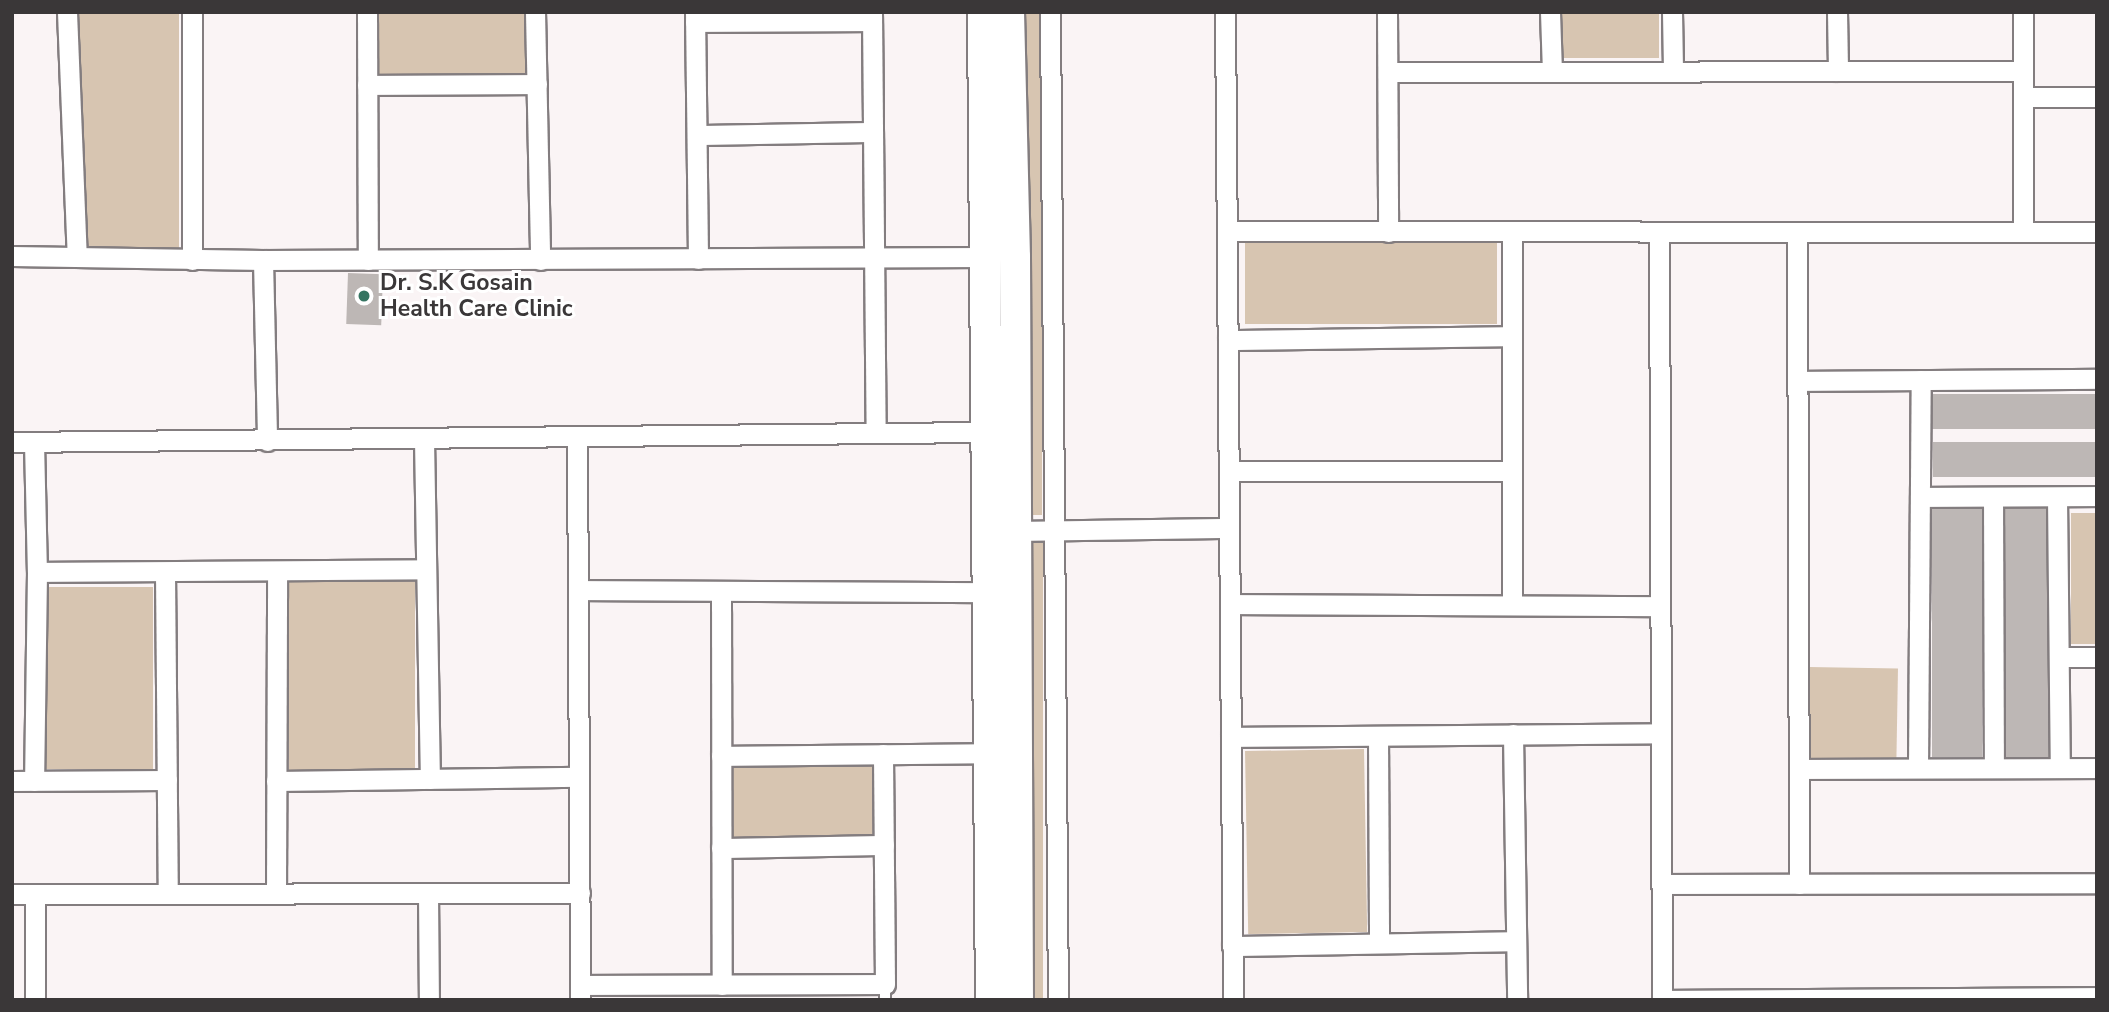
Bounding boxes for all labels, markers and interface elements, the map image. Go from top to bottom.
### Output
place label: Dr. S.K Gosain Health Care Clinic [380,269,573,323]
marker: Dr. S.K Gosain Health Care Clinic [354,286,374,306]

